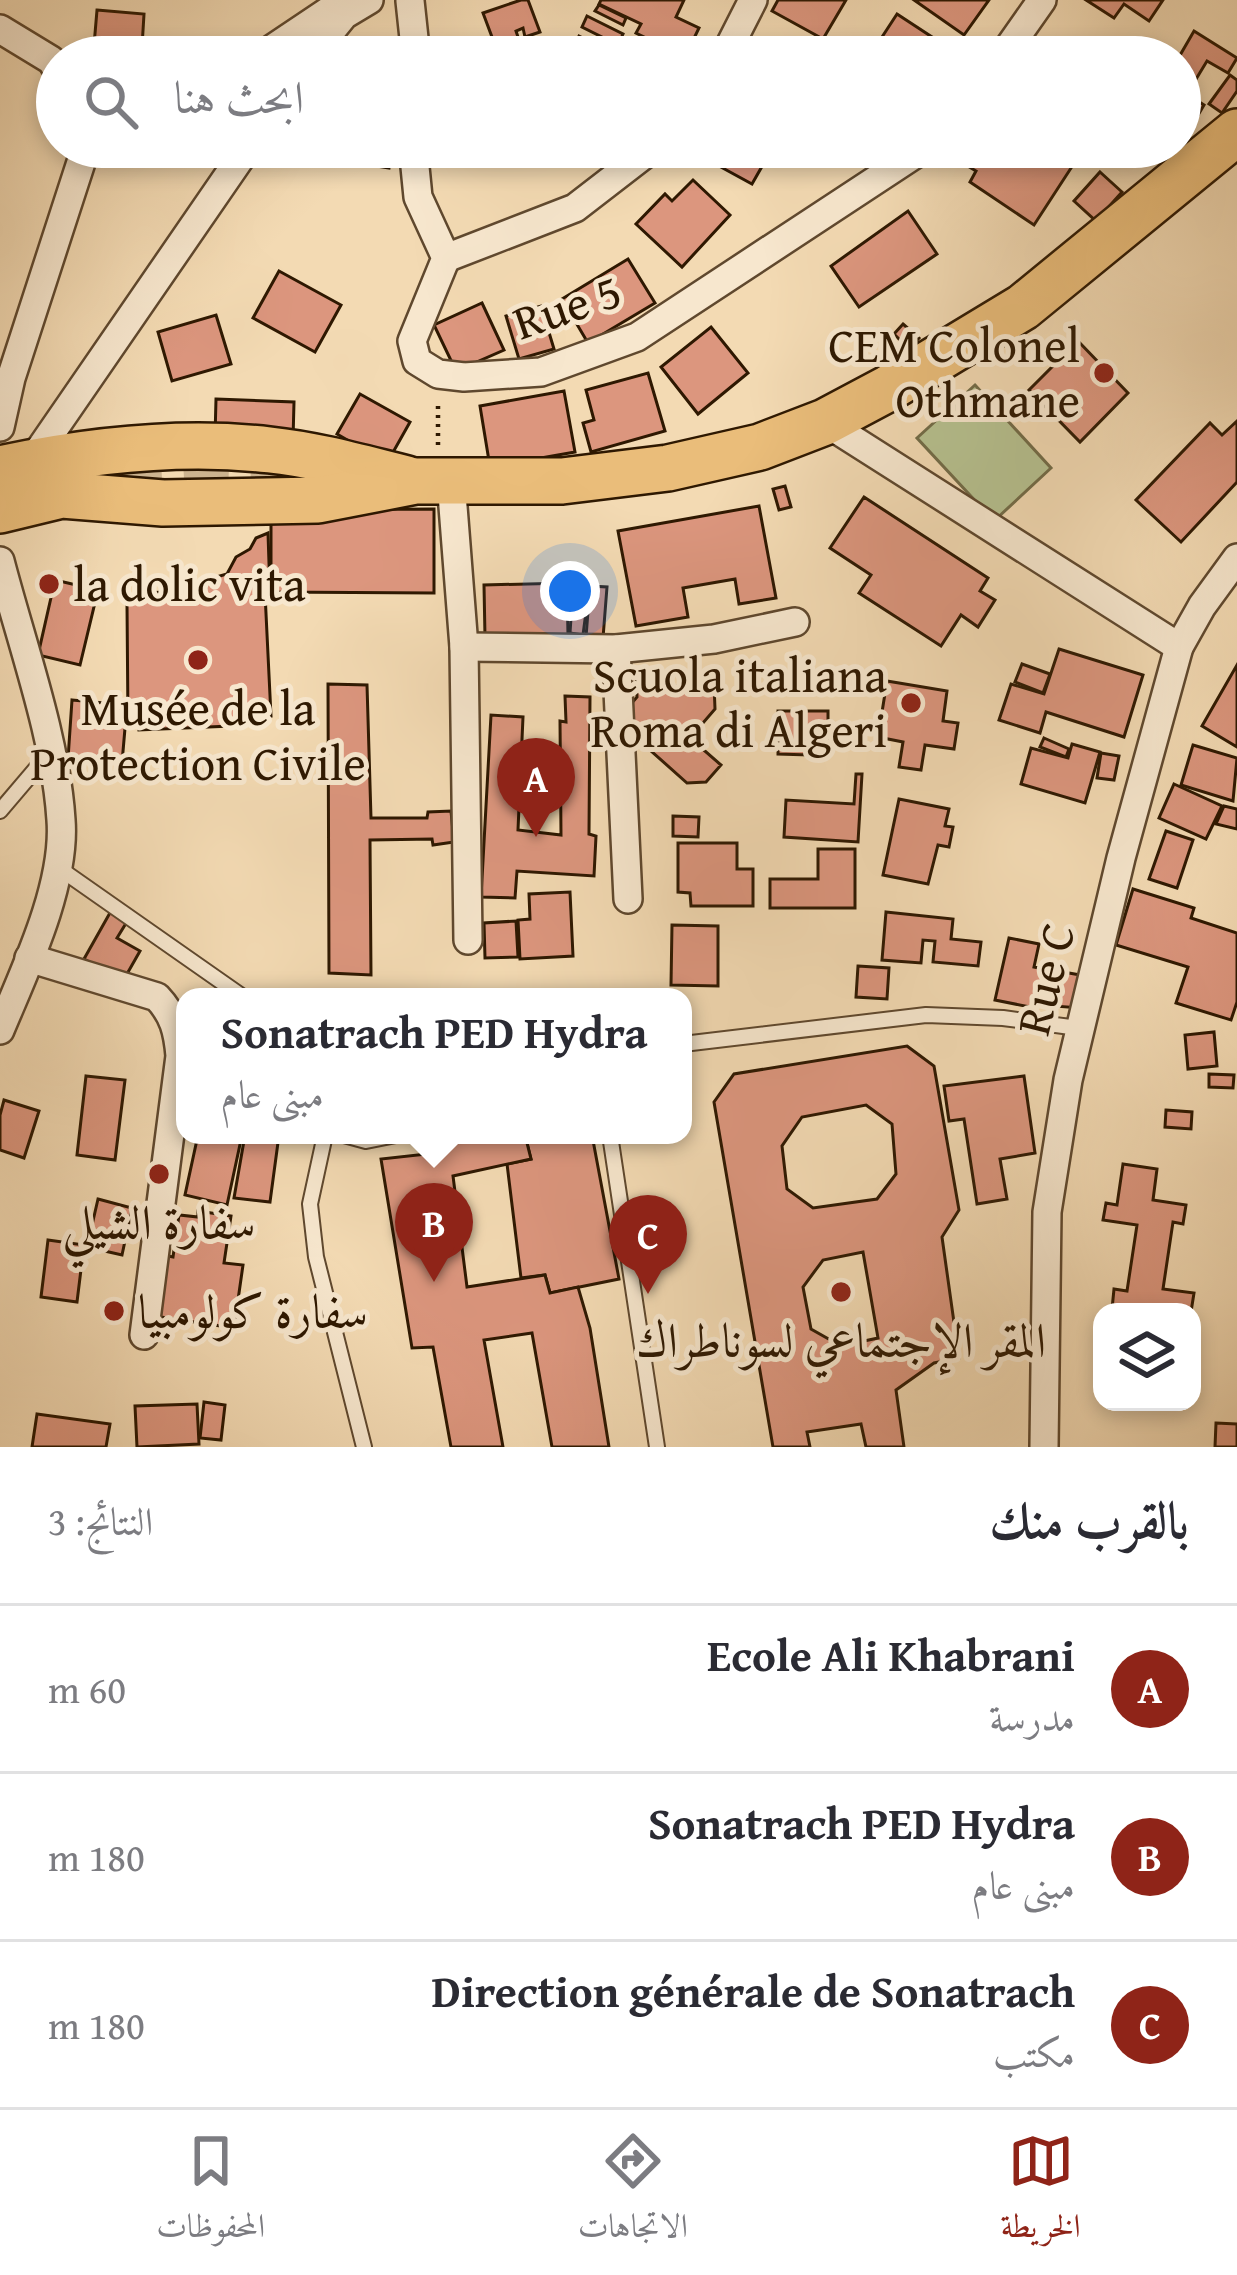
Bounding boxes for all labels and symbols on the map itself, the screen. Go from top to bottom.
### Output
street label: Rue 5 [503,254,630,357]
place label: CEM Colonel Othmane [828,309,1080,435]
marker: CEM Colonel Othmane [1091,360,1117,386]
place label: la dolic vita [73,548,306,619]
your location [540,561,600,621]
marker: la dolic vita [36,571,62,597]
place label: Scuola italiana Roma di Algeri [590,639,887,765]
marker: Musée de la Protection Civile [185,647,211,673]
place label: Musée de la Protection Civile [30,672,366,798]
marker: Scuola italiana Roma di Algeri [898,690,924,716]
pin: A [497,738,575,837]
street label: Rue C [996,916,1093,1042]
marker: سفارة الشيلي [146,1161,172,1187]
pin: B [395,1183,473,1282]
place label: سفارة الشيلي [62,1186,256,1269]
pin: C [609,1195,687,1294]
place label: سفارة كولومبيا [138,1275,368,1346]
marker: المقر الإجتماعي لسوناطراك [828,1279,854,1305]
marker: سفارة كولومبيا [101,1298,127,1324]
place label: المقر الإجتماعي لسوناطراك [636,1304,1046,1379]

